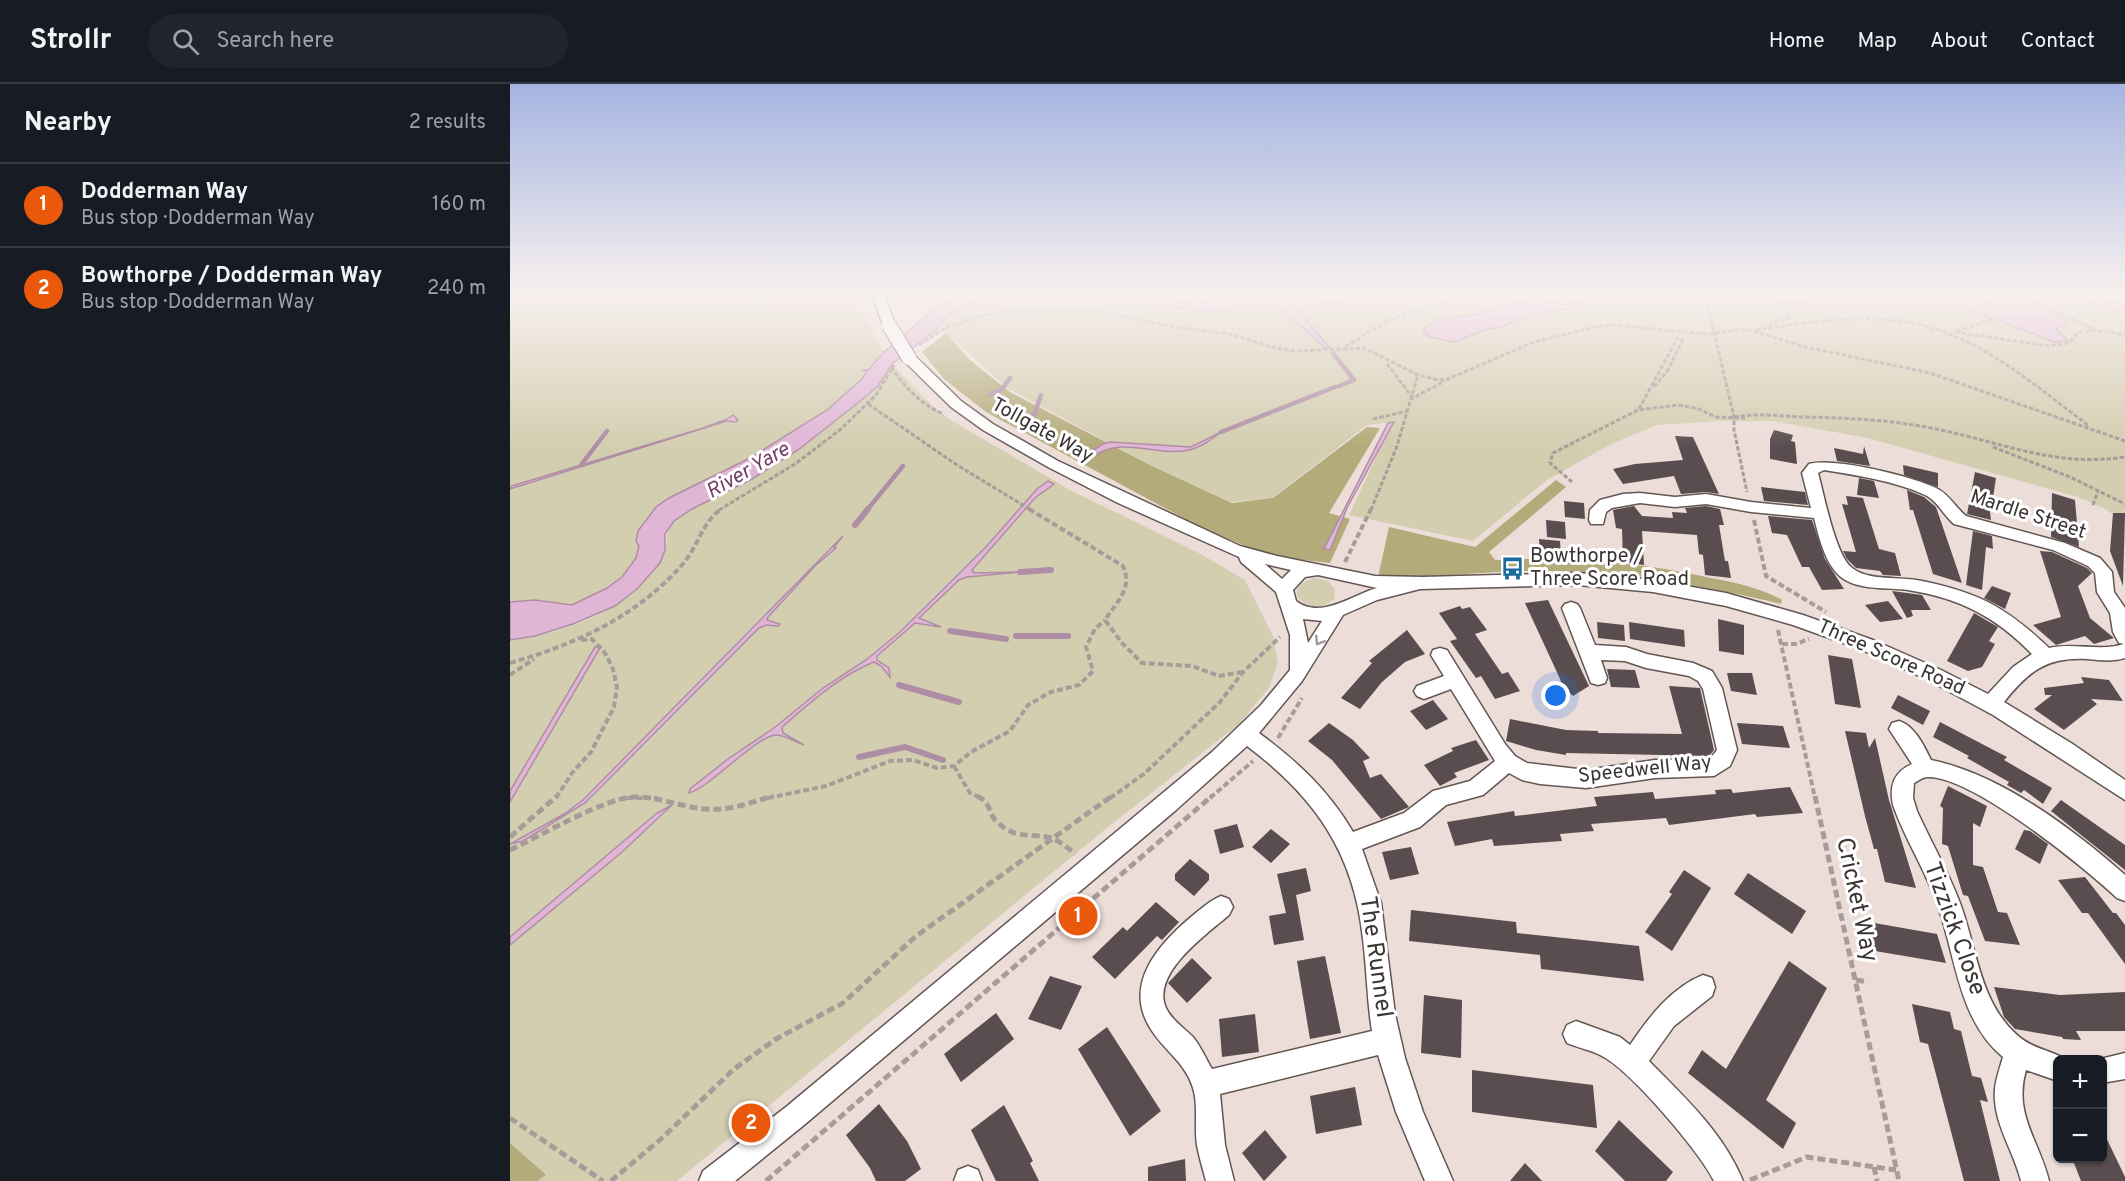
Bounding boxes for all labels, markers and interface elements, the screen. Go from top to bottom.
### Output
search box [148,14,568,68]
text: Strollr [30,23,112,59]
icon: search [169,25,202,58]
text: Search here [217,28,334,55]
text: Home [1769,28,1825,55]
text: Map [1858,28,1897,55]
text: About [1930,28,1988,55]
text: Contact [2021,28,2095,55]
text: Nearby [24,107,112,140]
text: 2 results [409,110,486,136]
text: Dodderman Way [81,179,248,206]
text: 1 [40,192,48,218]
text: 160 m [432,192,486,218]
text: Bus stop · Dodderman Way [81,206,315,232]
text: Bowthorpe / Dodderman Way [81,263,382,290]
text: 2 [37,276,50,302]
text: 240 m [427,276,486,302]
text: Bus stop · Dodderman Way [81,290,315,316]
street label: Tollgate Way [986,392,1098,470]
water label: River Yare [701,436,796,506]
street label: Mardle Street [1967,484,2089,546]
place label: Bowthorpe / Three Score Road [1530,544,1689,593]
bus stop icon: Bowthorpe / Three Score Road [1499,556,1525,582]
street label: Three Score Road [1813,614,1969,702]
one-way arrow [1314,635,1326,645]
your location [1541,681,1570,710]
street label: Speedwell Way [1577,750,1713,790]
street label: Cricket Way [1828,835,1884,965]
street label: Tizzick Close [1916,858,1992,1000]
pin: 1 [1058,894,1098,938]
street label: The Runnel [1352,894,1398,1020]
map controls [2053,1055,2107,1163]
button: + [2053,1055,2107,1109]
pin: 2 [732,1100,770,1146]
button: − [2053,1109,2107,1163]

